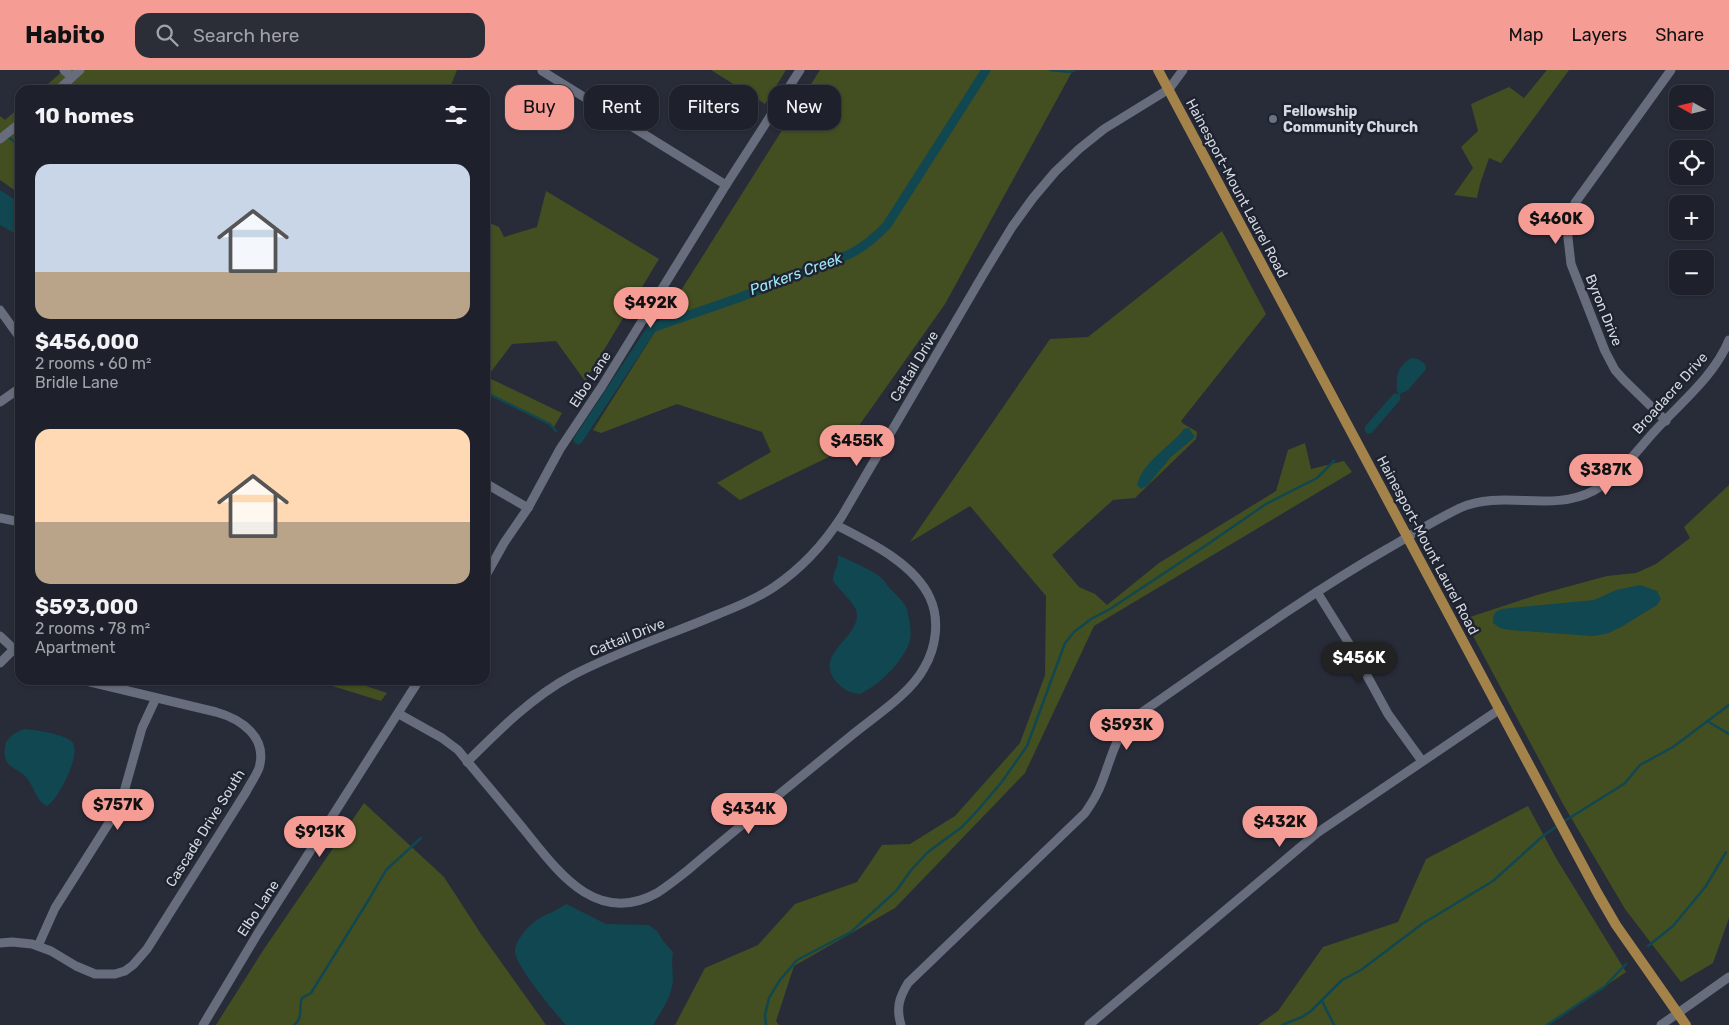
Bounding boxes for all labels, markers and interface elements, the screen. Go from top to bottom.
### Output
search box [135,13,485,58]
text: Habito [25,21,105,49]
icon: search [153,21,181,49]
text: Search here [193,24,300,47]
text: Map [1509,24,1544,46]
text: Layers [1572,24,1627,46]
text: Share [1655,24,1704,46]
chip: Buy [505,85,574,130]
chip: Rent [584,85,659,130]
chip: Filters [669,85,758,130]
chip: New [768,85,841,130]
north arrow [1669,85,1714,130]
map controls [1669,85,1714,295]
street label: Hainesport-Mount Laurel Road [1182,96,1291,281]
icon: filters [442,101,470,129]
text: 10 homes [35,103,134,128]
place label: Fellowship Community Church [1283,103,1418,136]
marker: Fellowship Community Church [1267,113,1279,125]
button: locate [1669,140,1714,185]
button: + [1669,195,1714,240]
icon: home [208,196,298,286]
pin: $460K [1521,202,1591,245]
text: $460K [1529,209,1583,228]
water label: Parkers Creek [747,249,845,299]
button: − [1669,250,1714,295]
street label: Byron Drive [1581,272,1626,349]
pin: $492K [616,286,686,329]
text: $492K [625,293,677,312]
street label: Cattail Drive [887,328,942,405]
text: $456,000 [35,329,139,354]
street label: Elbo Lane [566,348,615,411]
street label: Broadacre Drive [1629,349,1712,438]
text: 2 rooms · 60 m² [35,354,152,373]
text: Bridle Lane [35,373,118,392]
pin: $455K [822,424,892,467]
text: $455K [831,431,883,450]
street label: Hainesport-Mount Laurel Road [1373,453,1482,638]
pin: $387K [1571,454,1641,496]
text: $387K [1580,460,1632,479]
icon: home [208,461,298,551]
text: $593,000 [35,594,138,619]
street label: Cattail Drive [587,615,667,660]
text: 2 rooms · 78 m² [35,619,150,638]
text: Apartment [35,638,115,657]
pin: $456K [1324,642,1394,684]
text: $456K [1333,648,1385,667]
pin: $593K [1092,708,1162,751]
text: $593K [1101,715,1153,734]
street label: Cascade Drive South [162,766,249,890]
pin: $757K [83,788,153,831]
pin: $434K [714,792,784,835]
text: $757K [93,795,143,814]
text: $434K [722,799,776,818]
pin: $432K [1245,806,1315,848]
text: $432K [1253,812,1307,831]
pin: $913K [285,816,355,858]
text: $913K [295,822,345,841]
street label: Elbo Lane [234,877,283,940]

